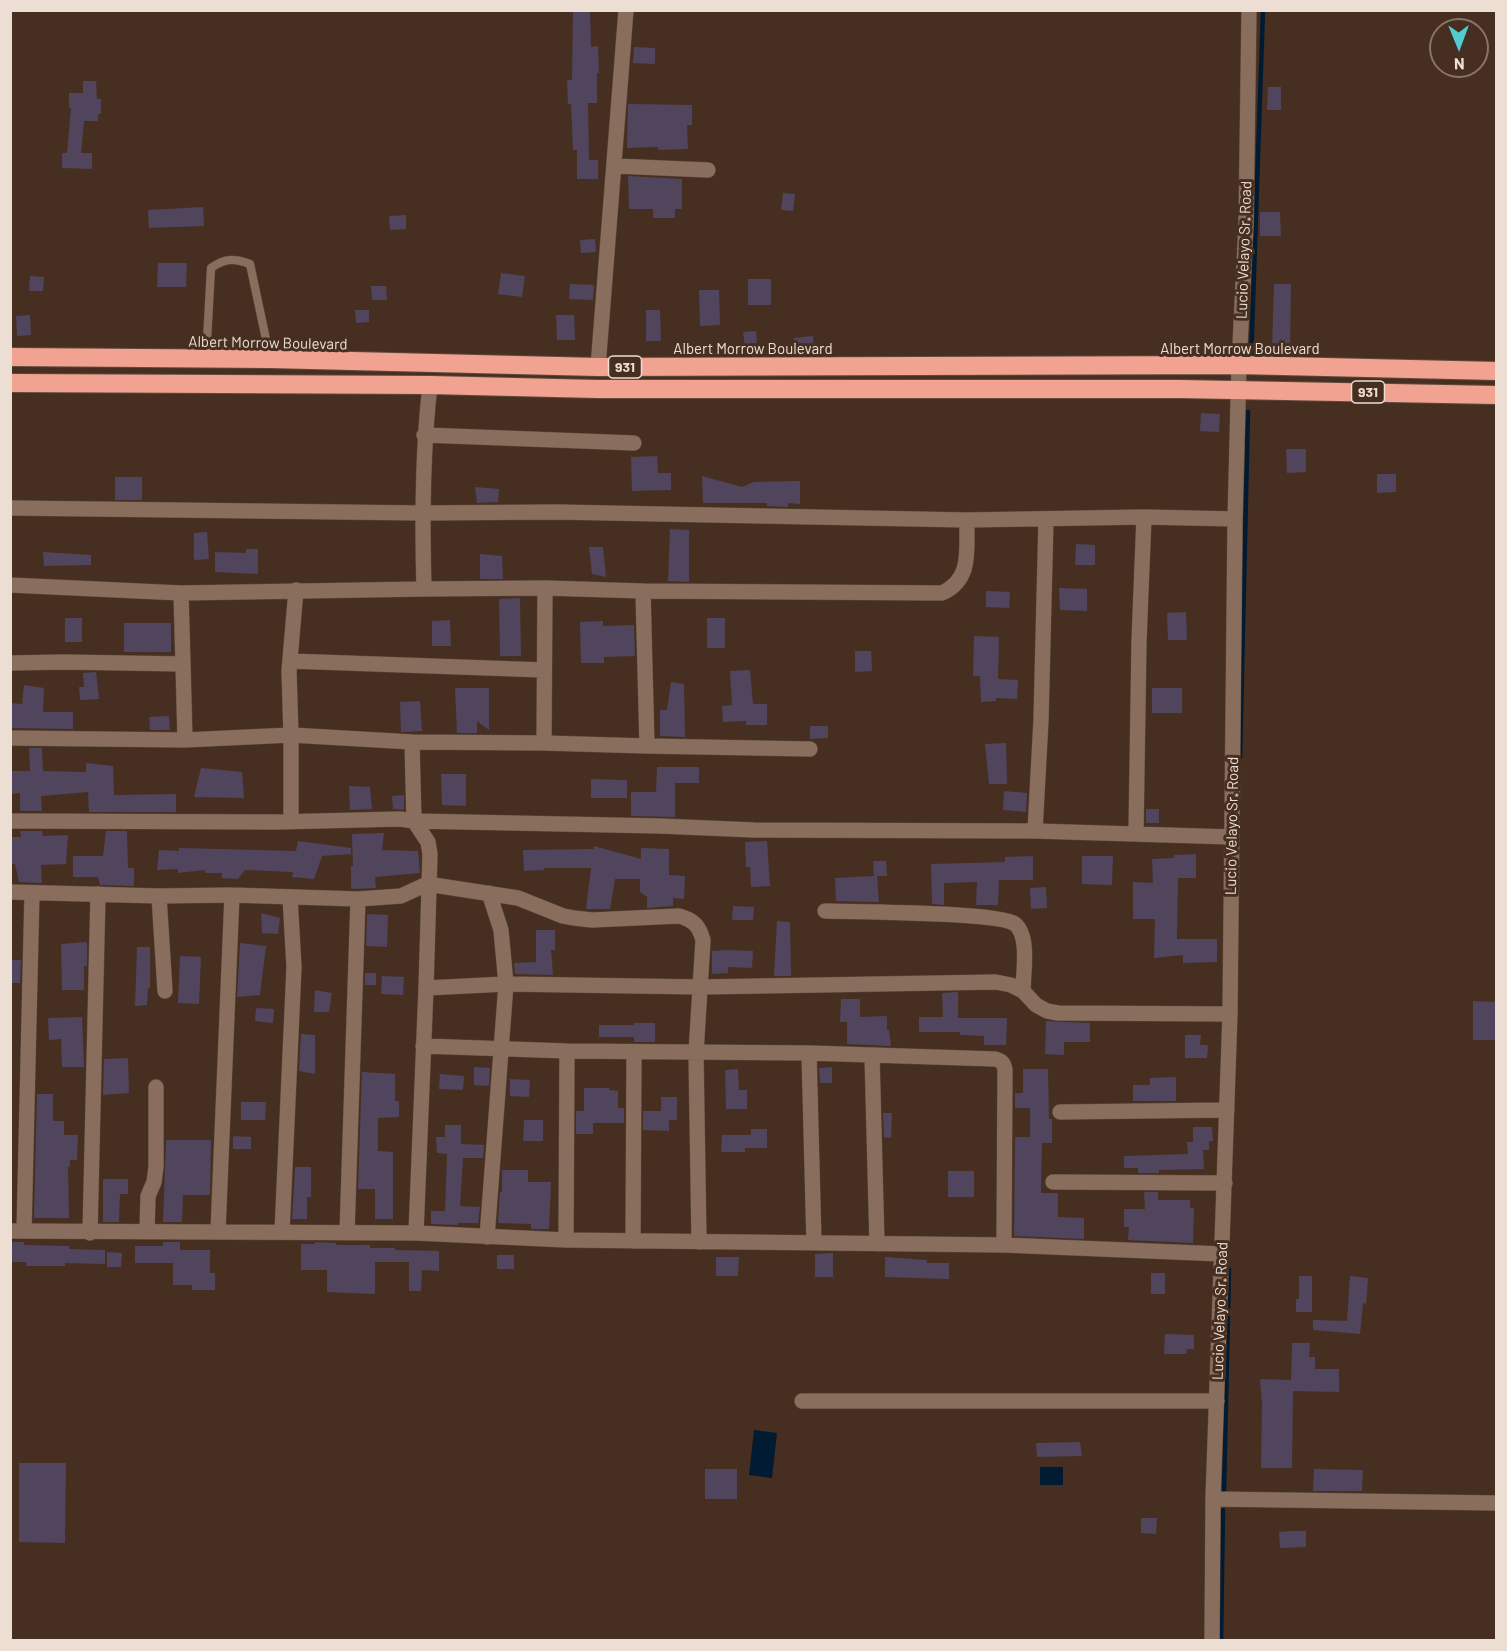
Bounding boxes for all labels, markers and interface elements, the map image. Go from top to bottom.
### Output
north arrow [1429,18,1489,78]
text: N [1454,55,1465,74]
street label: Lucio Velayo Sr. Road [1233,181,1255,319]
street label: Albert Morrow Boulevard [188,333,348,353]
street label: Albert Morrow Boulevard [673,340,833,358]
street label: Albert Morrow Boulevard [1160,340,1320,358]
road number: 931 [608,356,642,378]
road number: 931 [1352,381,1384,403]
street label: Lucio Velayo Sr. Road [1222,757,1242,895]
street label: Lucio Velayo Sr. Road [1209,1242,1231,1380]

